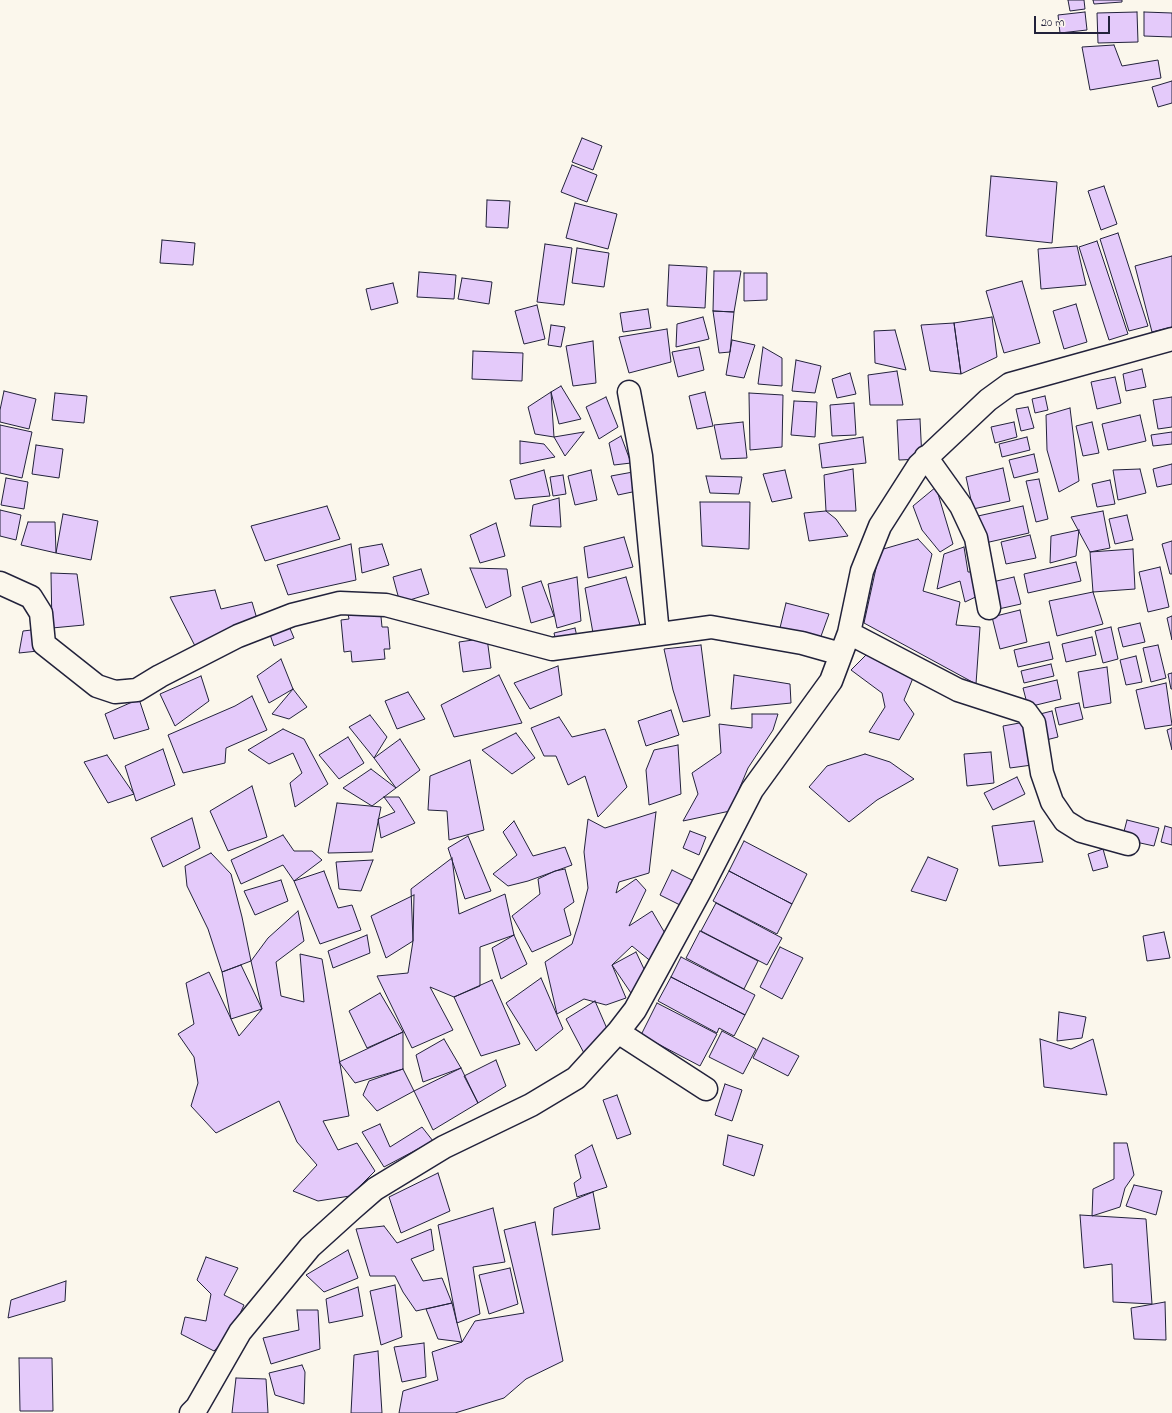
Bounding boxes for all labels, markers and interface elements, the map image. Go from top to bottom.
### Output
scale bar [1036,8,1112,34]
text: 20 m [1041,14,1064,32]

